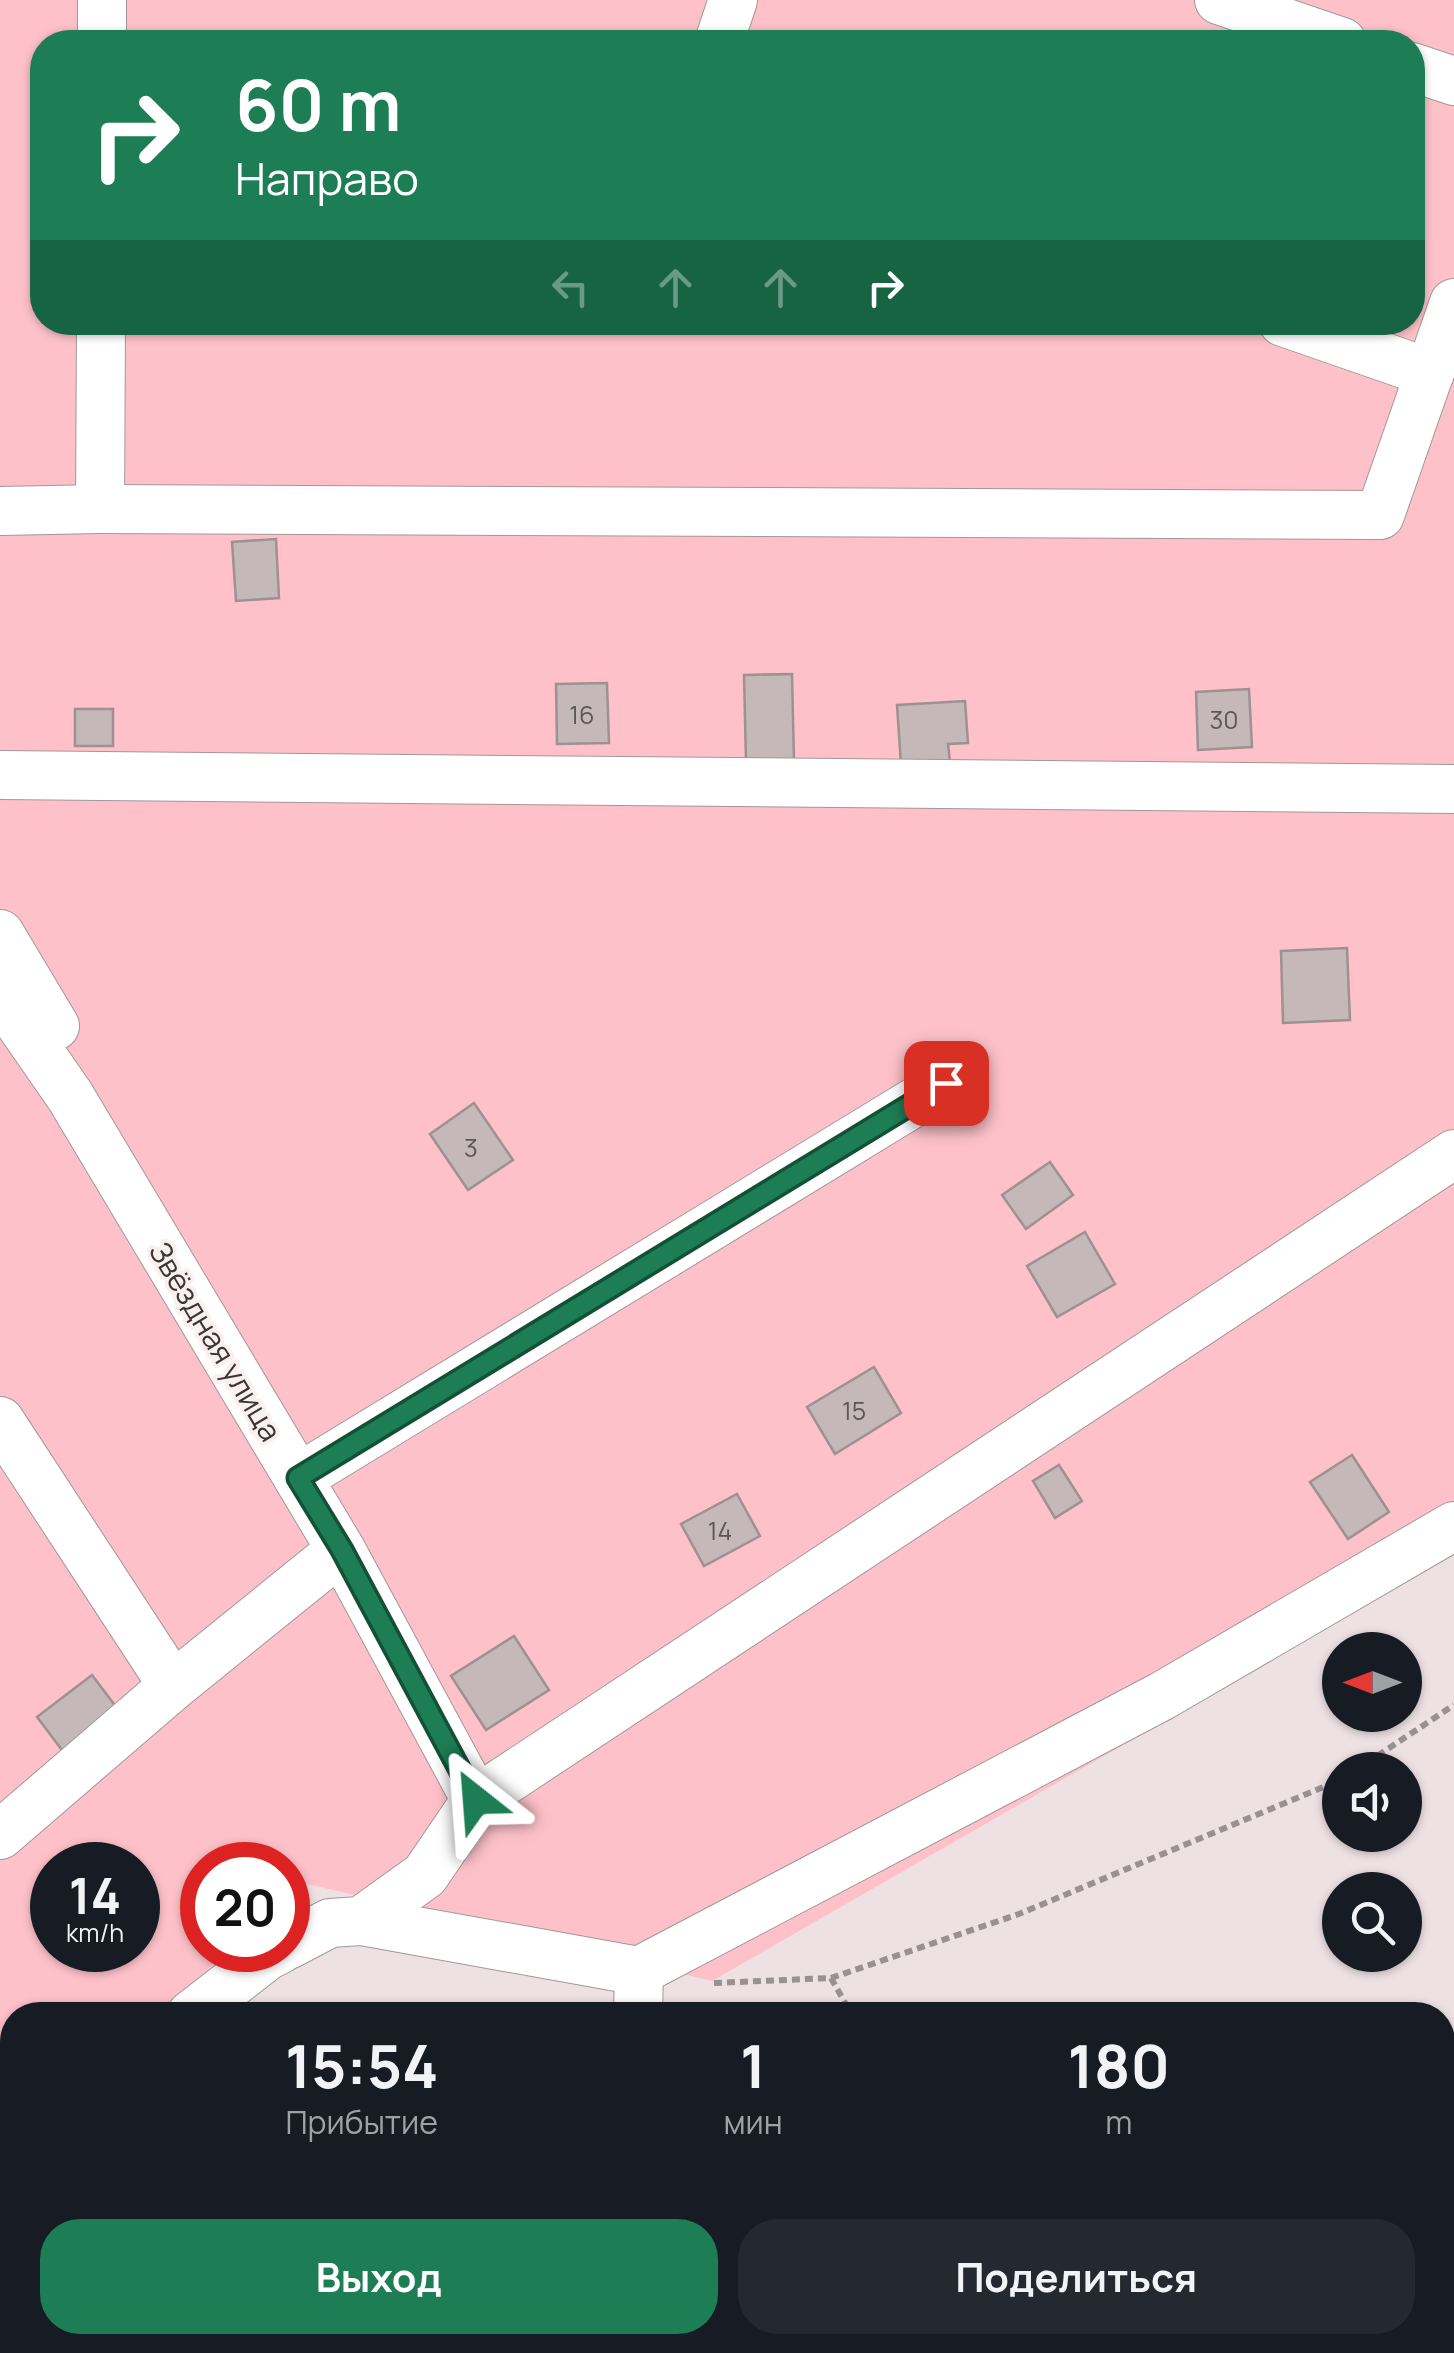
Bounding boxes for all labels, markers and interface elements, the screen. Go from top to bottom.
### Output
text: 60 m [235,56,402,152]
icon: right [70,70,200,200]
text: Направо [235,147,419,209]
icon: left [543,260,598,315]
icon: ahead [648,260,703,315]
icon: ahead [753,260,808,315]
icon: right [858,260,913,315]
house number: 16 [569,697,595,732]
house number: 30 [1209,702,1239,737]
pin [904,1041,989,1126]
icon: arrive [919,1056,974,1111]
house number: 3 [464,1130,478,1165]
street label: Звёздная улица [140,1234,292,1448]
house number: 15 [842,1393,866,1428]
house number: 14 [708,1513,732,1548]
north arrow [1322,1632,1422,1732]
map controls [1322,1632,1422,1972]
position arrow [424,1748,528,1852]
button: sound [1322,1752,1422,1852]
speed limit sign: 20 [180,1842,310,1972]
text: 14 [69,1861,121,1929]
button: search [1322,1872,1422,1972]
text: km/h [66,1915,124,1950]
text: 15:54 [285,2024,439,2106]
text: 1 [740,2024,766,2106]
text: 180 [1068,2024,1170,2106]
text: Прибытие [285,2100,438,2144]
text: мин [723,2100,783,2144]
text: m [1105,2100,1132,2144]
button: Выход [40,2219,718,2334]
button: Поделиться [738,2219,1415,2334]

